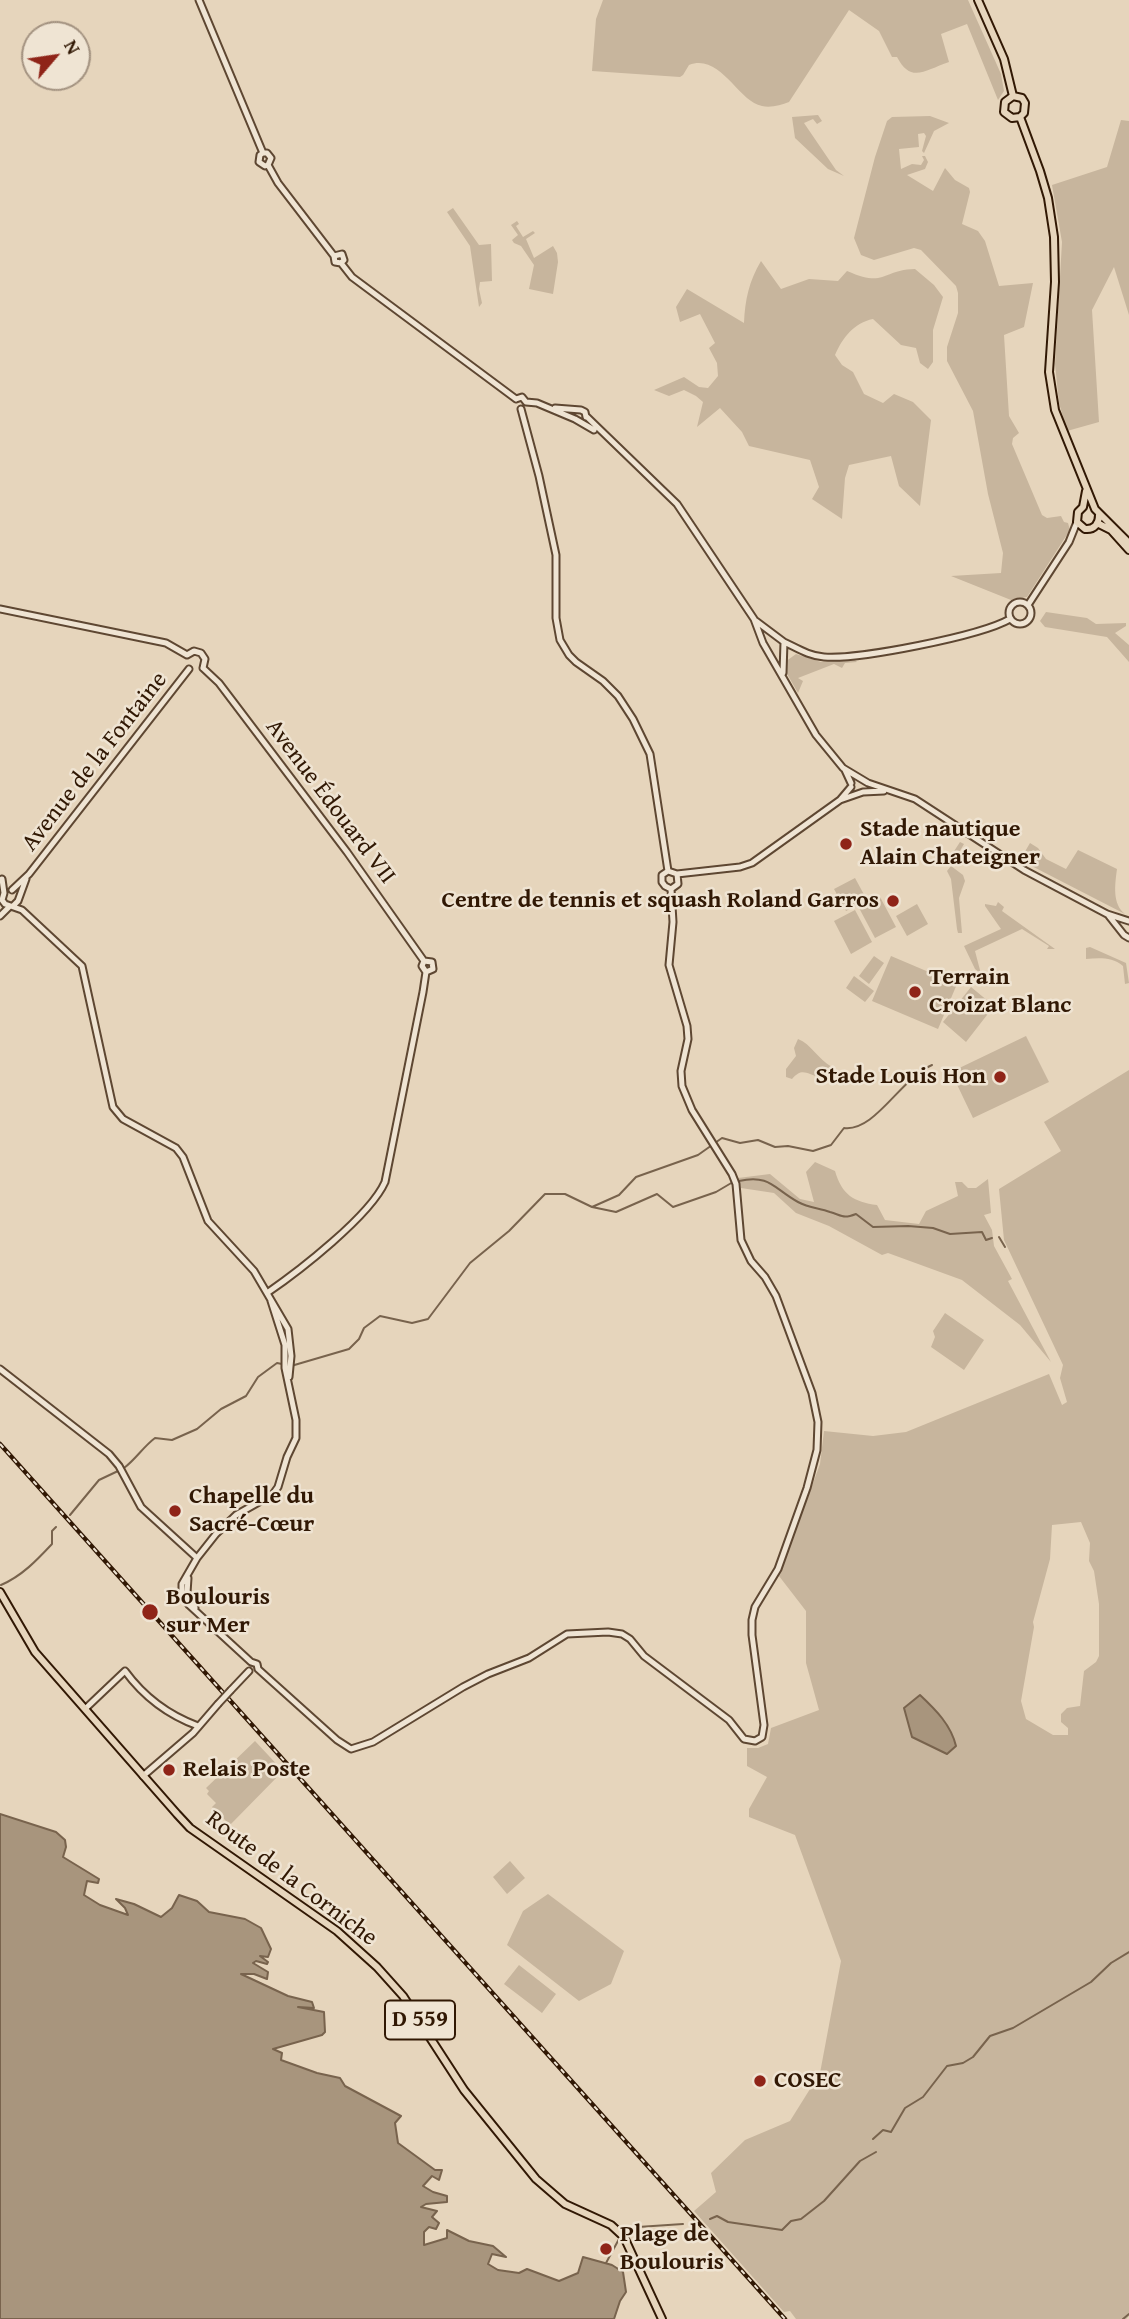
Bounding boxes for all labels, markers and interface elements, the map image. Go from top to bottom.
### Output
north arrow [21,21,91,91]
text: N [57,34,88,59]
street label: Avenue de la Fontaine [16,667,174,857]
street label: Avenue Édouard VII [259,714,401,890]
place label: Stade nautique Alain Chateigner [860,816,1040,872]
marker: Stade nautique Alain Chateigner [838,836,854,852]
place label: Centre de tennis et squash Roland Garros [442,887,879,915]
marker: Centre de tennis et squash Roland Garros [885,893,901,909]
place label: Terrain Croizat Blanc [929,964,1071,1020]
marker: Terrain Croizat Blanc [907,984,923,1000]
place label: Stade Louis Hon [816,1063,986,1091]
marker: Stade Louis Hon [992,1069,1008,1085]
place label: Chapelle du Sacré-Cœur [189,1483,314,1539]
marker: Chapelle du Sacré-Cœur [167,1503,183,1519]
place label: Boulouris sur Mer [166,1584,270,1640]
marker: Boulouris sur Mer [140,1602,160,1622]
place label: Relais Poste [183,1756,310,1784]
marker: Relais Poste [161,1762,177,1778]
street label: Route de la Corniche [200,1805,382,1953]
road number: D 559 [385,2000,455,2039]
place label: COSEC [774,2067,842,2095]
marker: COSEC [752,2073,768,2089]
place label: Plage de Boulouris [620,2221,724,2277]
marker: Plage de Boulouris [598,2241,614,2257]

